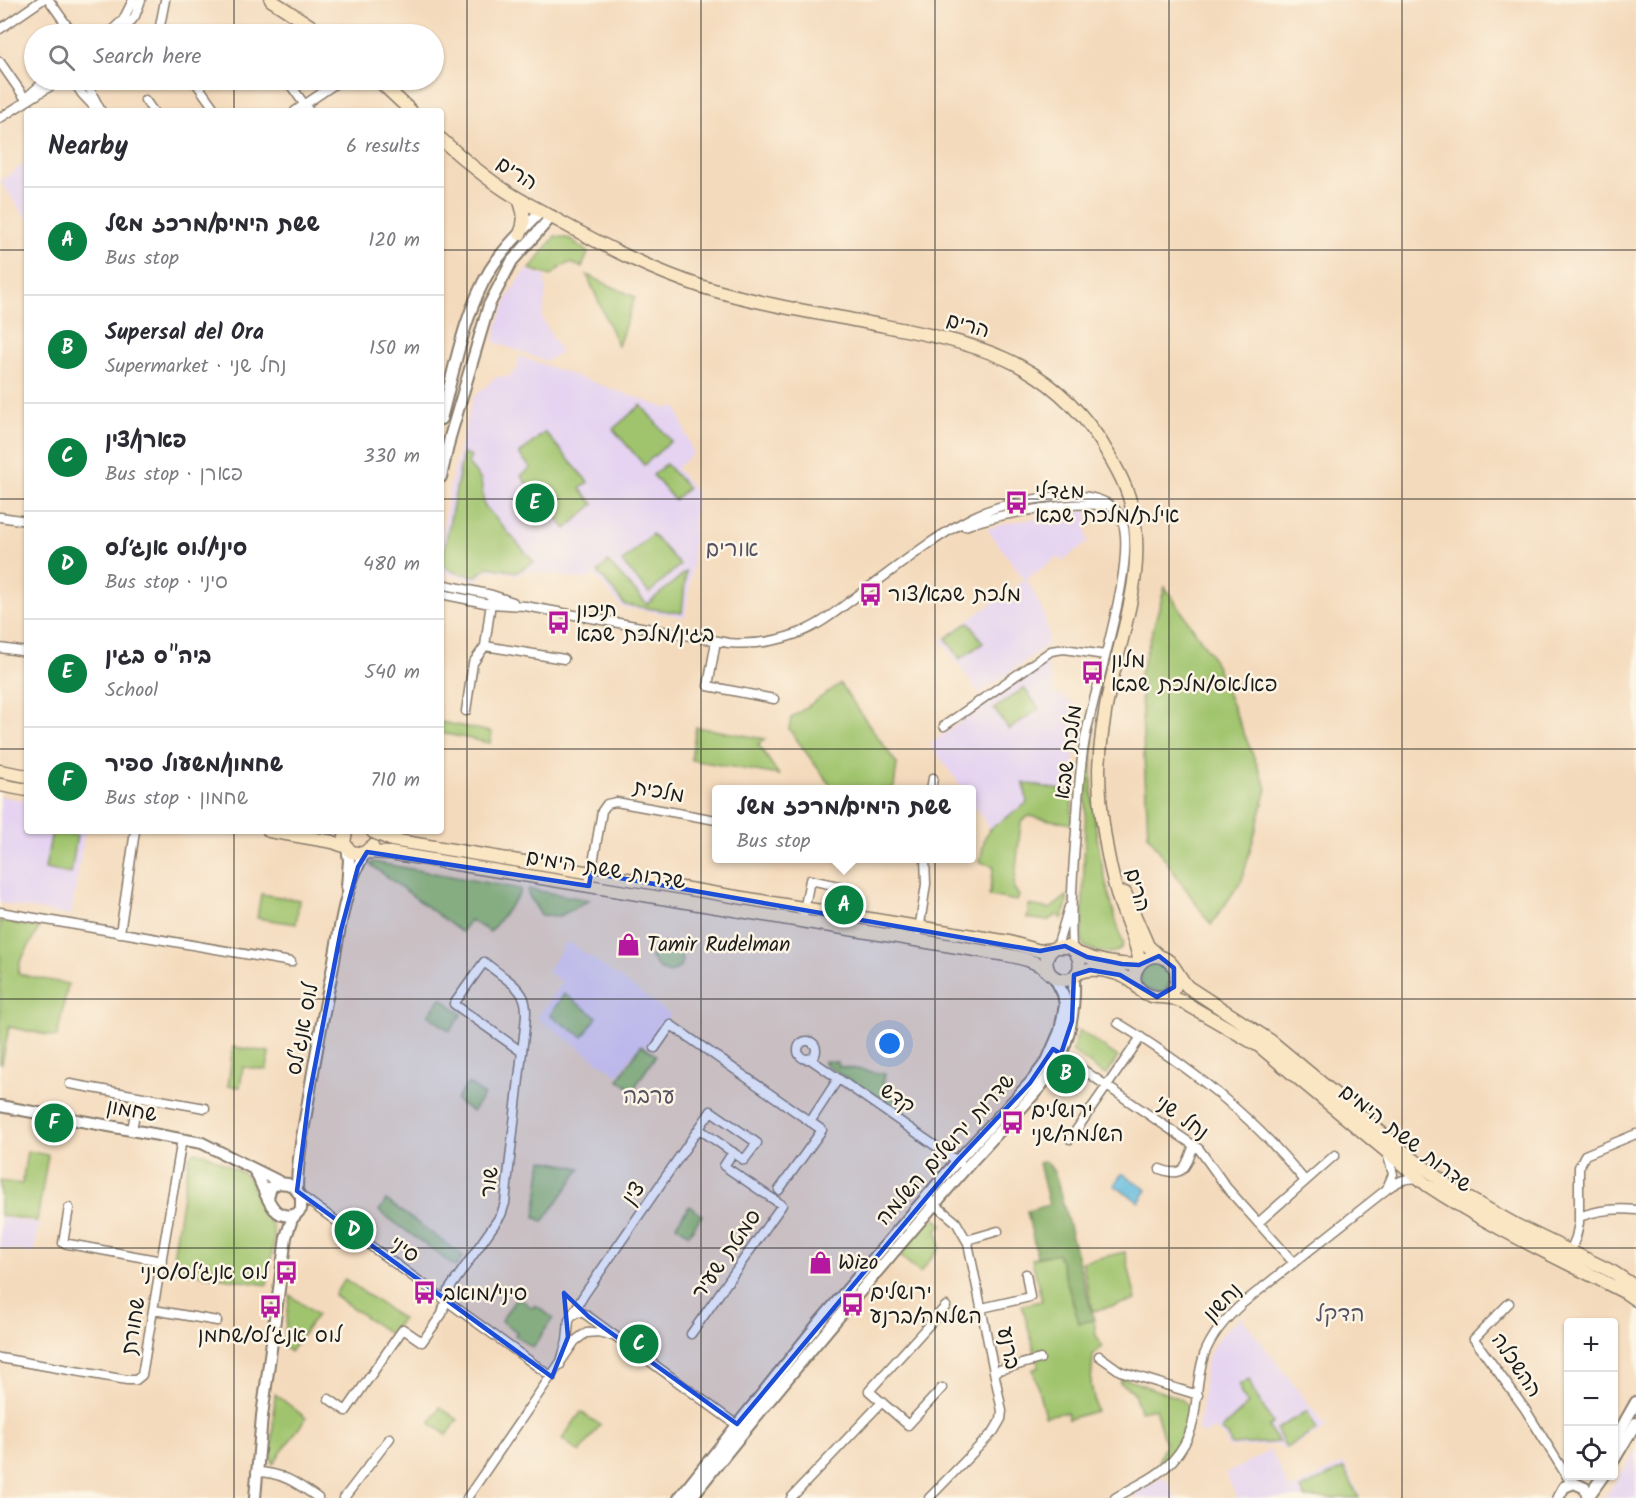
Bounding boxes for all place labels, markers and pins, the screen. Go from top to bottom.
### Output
place label: מגדלי אילת/מלכת שבא [1035,476,1180,533]
pin: E [516,480,554,526]
bus stop icon: מגדלי אילת/מלכת שבא [1004,490,1030,516]
place label: מלכת שבא/צור [888,579,1021,612]
bus stop icon: מלכת שבא/צור [857,581,883,607]
place label: תיכון בגין/מלכת שבא [576,595,714,652]
bus stop icon: תיכון בגין/מלכת שבא [545,609,571,635]
place label: מלון פאלאס/מלכת שבא [1111,645,1278,702]
bus stop icon: מלון פאלאס/מלכת שבא [1080,659,1106,685]
pin: A [824,882,864,928]
place label: Tamir Rudelman [647,929,790,962]
shop icon: Tamir Rudelman [616,931,642,957]
pin: B [1046,1052,1086,1096]
place label: ירושלים השלמה/שני [1031,1095,1123,1152]
pin: F [34,1100,74,1146]
bus stop icon: ירושלים השלמה/שני [1000,1109,1026,1135]
pin: D [334,1208,374,1252]
place label: Wizo [838,1247,878,1280]
shop icon: Wizo [807,1249,833,1275]
place label: לוס אנג׳לס/סיני [140,1257,270,1290]
bus stop icon: לוס אנג׳לס/סיני [274,1259,300,1285]
place label: ירושלים השלמה/ברנע [870,1277,982,1334]
place label: סיני/מואב [443,1278,527,1311]
bus stop icon: סיני/מואב [412,1280,438,1306]
bus stop icon: ירושלים השלמה/ברנע [839,1291,865,1317]
bus stop icon: לוס אנג׳לס/שחמן [257,1294,283,1320]
place label: לוס אנג׳לס/שחמן [198,1320,343,1353]
pin: C [620,1322,658,1366]

